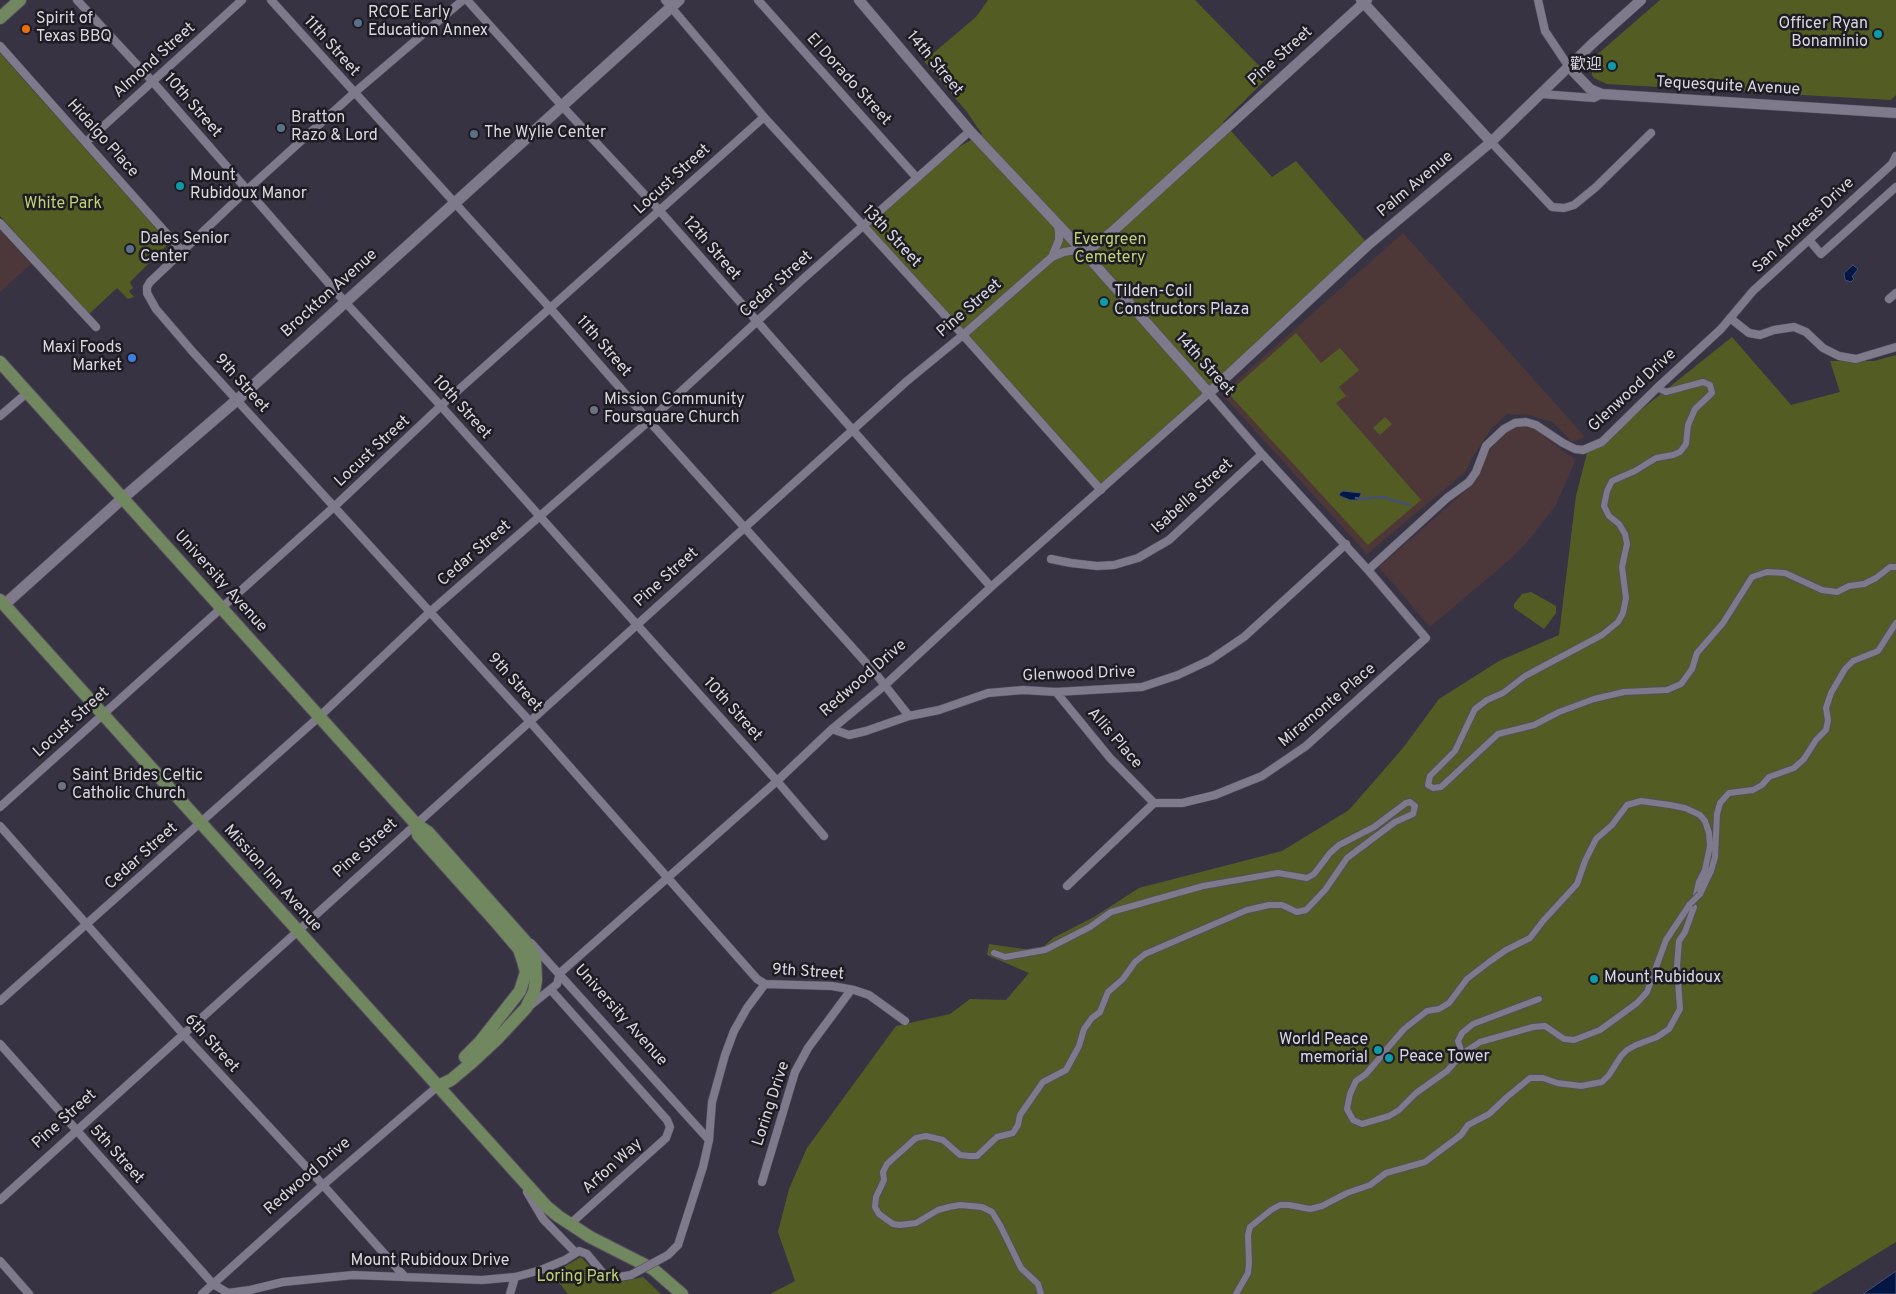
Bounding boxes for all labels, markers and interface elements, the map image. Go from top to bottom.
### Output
place label: RCOE Early Education Annex [368,4,488,42]
place label: Spirit of Texas BBQ [36,10,112,48]
street label: 11th Street [299,13,363,81]
place label: Officer Ryan Bonaminio [1778,15,1868,53]
marker: RCOE Early Education Annex [352,17,364,29]
street label: Almond Street [110,19,200,103]
marker: Spirit of Texas BBQ [20,23,32,35]
street label: Pine Street [1245,23,1317,91]
street label: 14th Street [902,28,966,100]
marker: Officer Ryan Bonaminio [1872,28,1884,40]
street label: El Dorado Street [802,30,894,130]
place label: 歡迎 [1570,56,1602,76]
marker: 歡迎 [1606,60,1618,72]
street label: 10th Street [159,70,225,142]
street label: Tequesquite Avenue [1655,74,1801,100]
street label: Hidalgo Place [62,96,142,182]
place label: Bratton Razo & Lord [291,109,378,147]
marker: Bratton Razo & Lord [275,122,287,134]
place label: The Wylie Center [484,124,606,144]
marker: The Wylie Center [468,128,480,140]
street label: Locust Street [631,141,715,219]
street label: Palm Avenue [1374,148,1458,222]
place label: Mount Rubidoux Manor [190,167,307,205]
street label: San Andreas Drive [1749,174,1859,278]
marker: Mount Rubidoux Manor [174,180,186,192]
park label: White Park [24,195,102,215]
street label: 13th Street [857,202,925,272]
street label: 12th Street [678,213,744,285]
place label: Dales Senior Center [140,230,229,268]
park label: Evergreen Cemetery [1073,231,1147,269]
marker: Dales Senior Center [124,243,136,255]
street label: Brockton Avenue [278,246,382,342]
street label: Cedar Street [737,247,817,323]
street label: Pine Street [934,276,1006,342]
place label: Tilden-Coil Constructors Plaza [1114,283,1249,321]
marker: Tilden-Coil Constructors Plaza [1098,296,1110,308]
street label: 11th Street [571,313,635,381]
street label: 14th Street [1171,330,1237,400]
place label: Maxi Foods Market [42,339,122,377]
street label: Glenwood Drive [1585,345,1681,437]
street label: 9th Street [210,351,272,417]
marker: Maxi Foods Market [126,352,138,364]
street label: 10th Street [428,372,494,444]
place label: Mission Community Foursquare Church [604,391,745,429]
marker: Mission Community Foursquare Church [588,404,600,416]
street label: Locust Street [331,412,415,492]
street label: Isabella Street [1149,456,1237,538]
street label: Cedar Street [434,517,516,591]
street label: University Avenue [169,527,271,637]
street label: Pine Street [631,544,703,612]
street label: Redwood Drive [817,636,911,722]
street label: 9th Street [483,650,545,716]
street label: Miramonte Place [1276,660,1380,752]
street label: Glenwood Drive [1022,663,1136,687]
street label: 10th Street [699,674,765,746]
street label: Locust Street [30,684,114,762]
street label: Allis Place [1082,705,1146,773]
place label: Saint Brides Celtic Catholic Church [72,767,203,805]
marker: Saint Brides Celtic Catholic Church [56,780,68,792]
street label: Pine Street [330,815,402,883]
street label: Cedar Street [102,819,182,895]
street label: Mission Inn Avenue [219,821,325,937]
street label: University Avenue [569,961,671,1071]
street label: 9th Street [771,961,845,985]
place label: Mount Rubidoux [1604,969,1721,989]
marker: Mount Rubidoux [1588,973,1600,985]
street label: 6th Street [180,1011,242,1077]
place label: World Peace memorial [1279,1031,1368,1069]
marker: World Peace memorial [1372,1044,1384,1056]
place label: Peace Tower [1399,1048,1490,1068]
marker: Peace Tower [1383,1052,1395,1064]
street label: Loring Drive [749,1059,795,1149]
street label: Pine Street [29,1086,101,1154]
street label: 5th Street [85,1122,147,1188]
street label: Redwood Drive [261,1134,355,1220]
street label: Arfon Way [579,1135,647,1199]
street label: Mount Rubidoux Drive [351,1252,509,1272]
park label: Loring Park [536,1268,620,1288]

